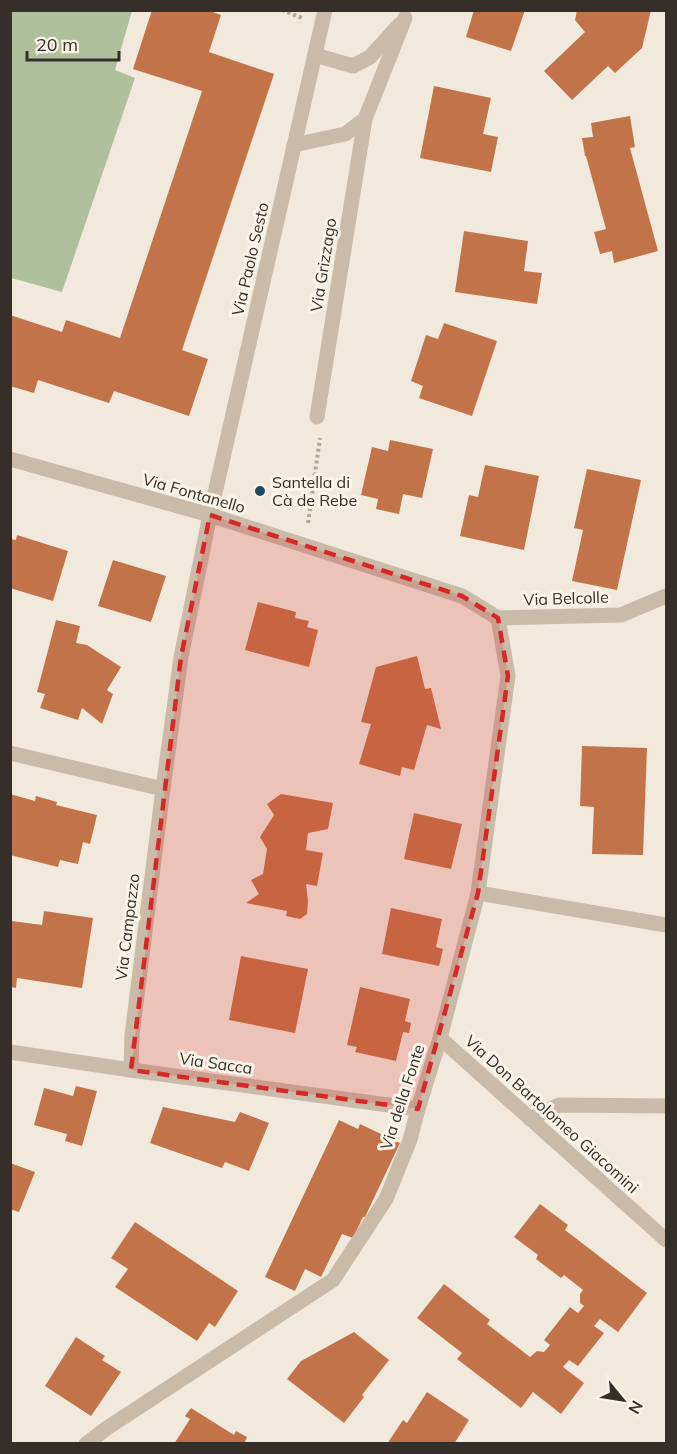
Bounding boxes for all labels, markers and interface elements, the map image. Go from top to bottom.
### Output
scale bar [27,24,118,62]
text: 20 m [36,33,78,56]
street label: Via Paolo Sesto [227,200,273,318]
street label: Via Grizzago [306,217,340,313]
street label: Via Fontanello [140,469,248,517]
place label: Santella di Cà de Rebe [272,472,357,510]
marker: Santella di Cà de Rebe [253,484,267,498]
street label: Via Belcolle [523,587,609,609]
street label: Via Campazzo [111,872,143,982]
street label: Via Don Bartolomeo Giacomini [461,1031,643,1197]
street label: Via della Fonte [376,1042,428,1152]
street label: Via Sacca [178,1048,254,1078]
north arrow [593,1370,653,1430]
text: N [624,1397,648,1418]

